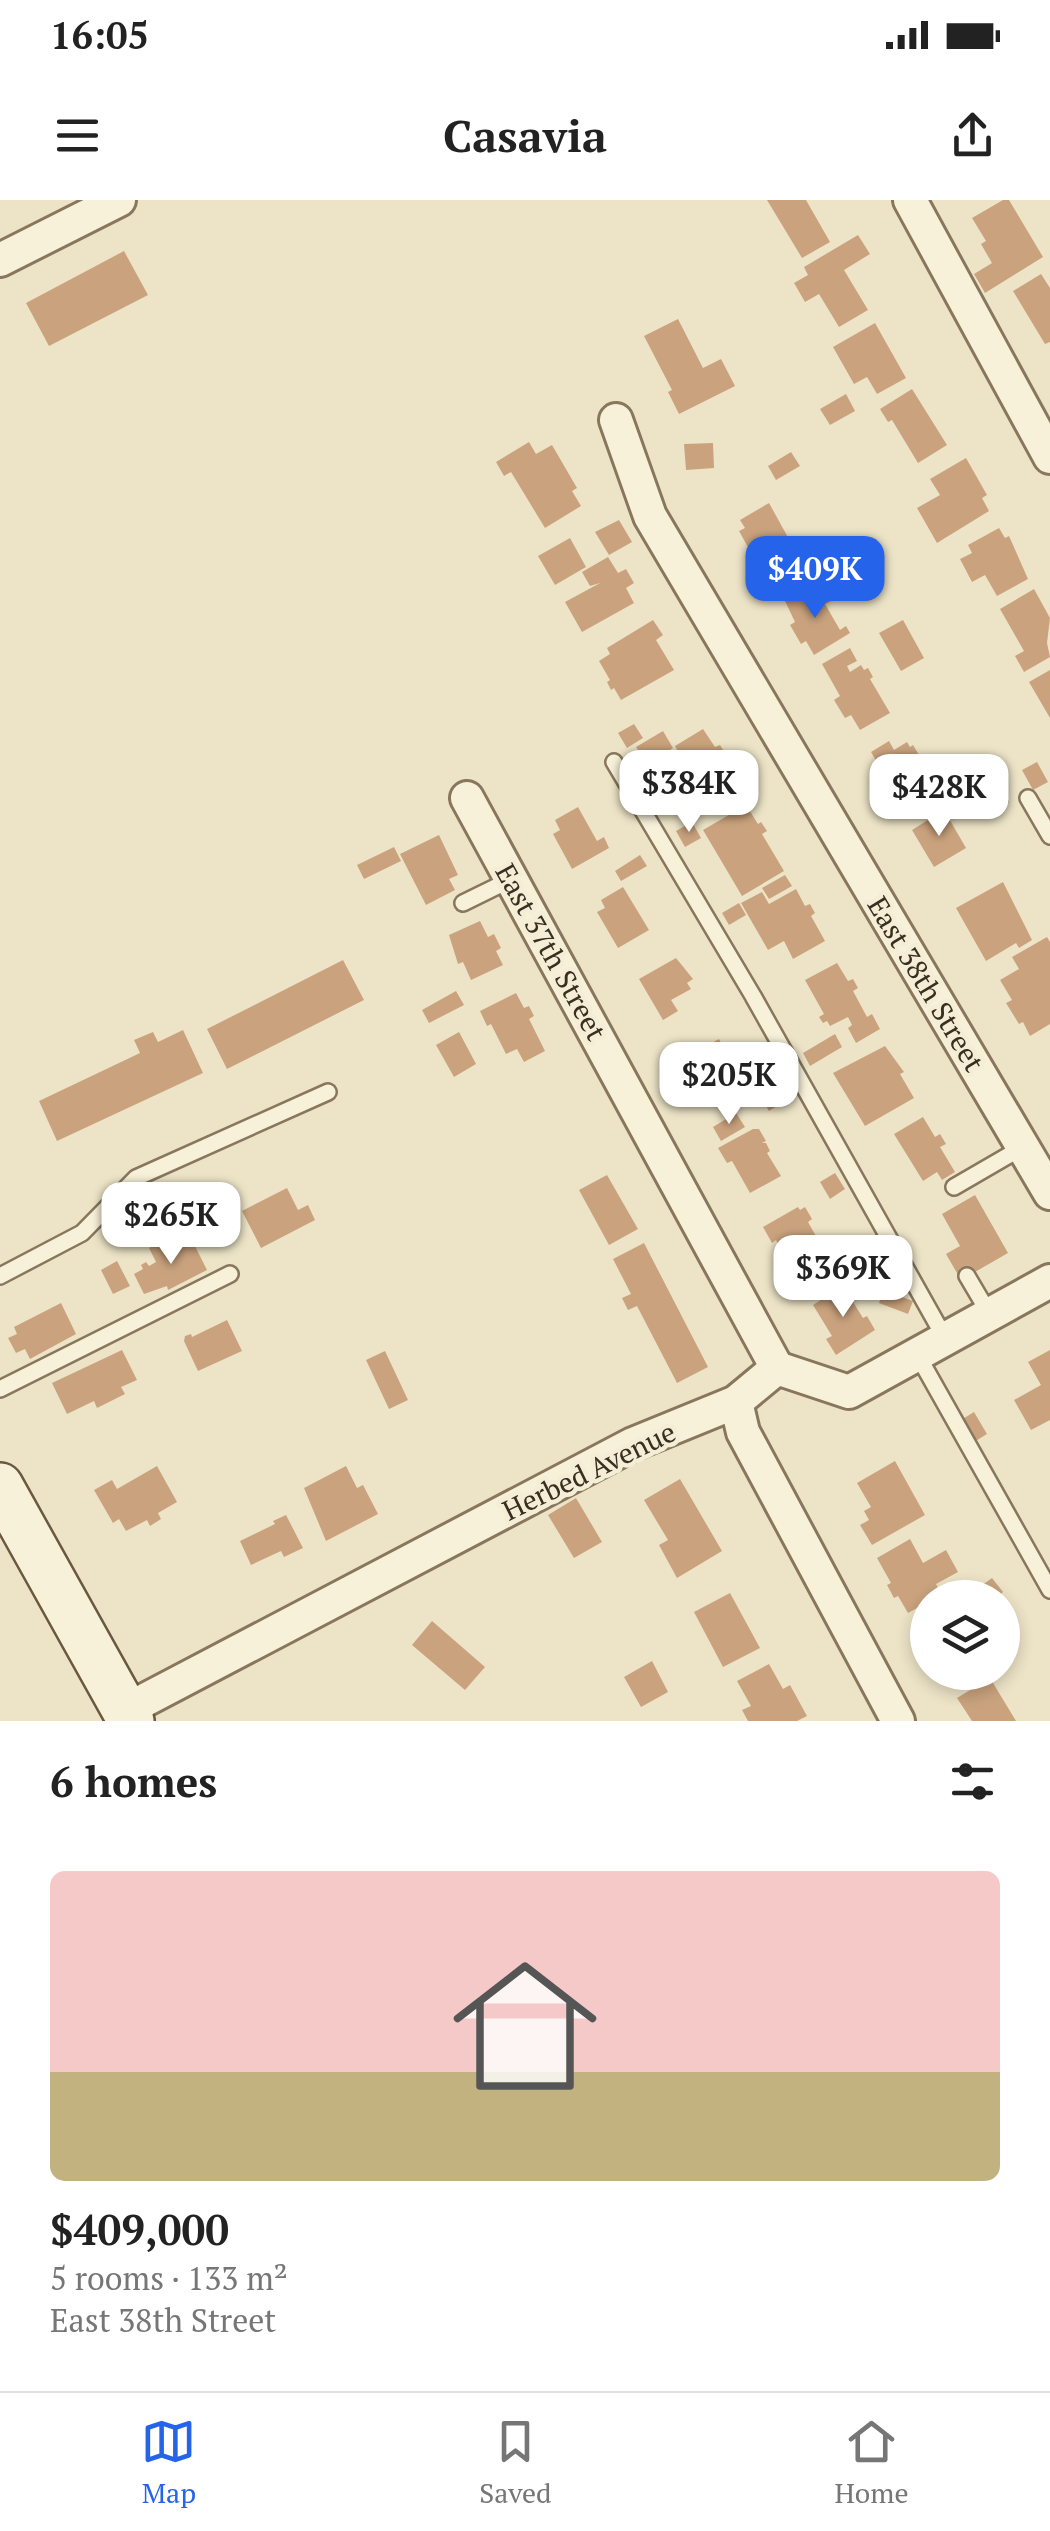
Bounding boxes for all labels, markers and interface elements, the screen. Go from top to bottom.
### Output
text: 16:05 [50,10,149,60]
text: Casavia [443,105,607,165]
icon: menu [50,108,105,163]
icon: share [945,108,1000,163]
pin: $409K [745,536,885,621]
text: $409K [767,547,863,589]
pin: $384K [619,750,759,835]
pin: $428K [869,754,1009,839]
text: $384K [641,761,737,803]
text: $428K [891,765,987,807]
street label: East 37th Street [488,857,616,1047]
street label: East 38th Street [860,889,994,1079]
pin: $205K [659,1042,799,1127]
text: $205K [681,1053,777,1095]
pin: $265K [101,1182,241,1267]
text: $265K [123,1193,219,1235]
pin: $369K [773,1235,913,1320]
text: $369K [795,1246,891,1288]
street label: Herbed Avenue [496,1413,681,1528]
map controls [910,1580,1020,1690]
button: layers [910,1580,1020,1690]
text: 6 homes [50,1753,217,1809]
icon: filters [945,1754,1000,1809]
icon: home [435,1936,615,2116]
text: $409,000 [50,2201,229,2257]
text: 5 rooms · 133 m² [50,2257,288,2299]
text: East 38th Street [50,2299,276,2341]
tab: Map [141,2414,196,2511]
tab: Saved [479,2414,552,2511]
tab: Home [834,2414,909,2511]

